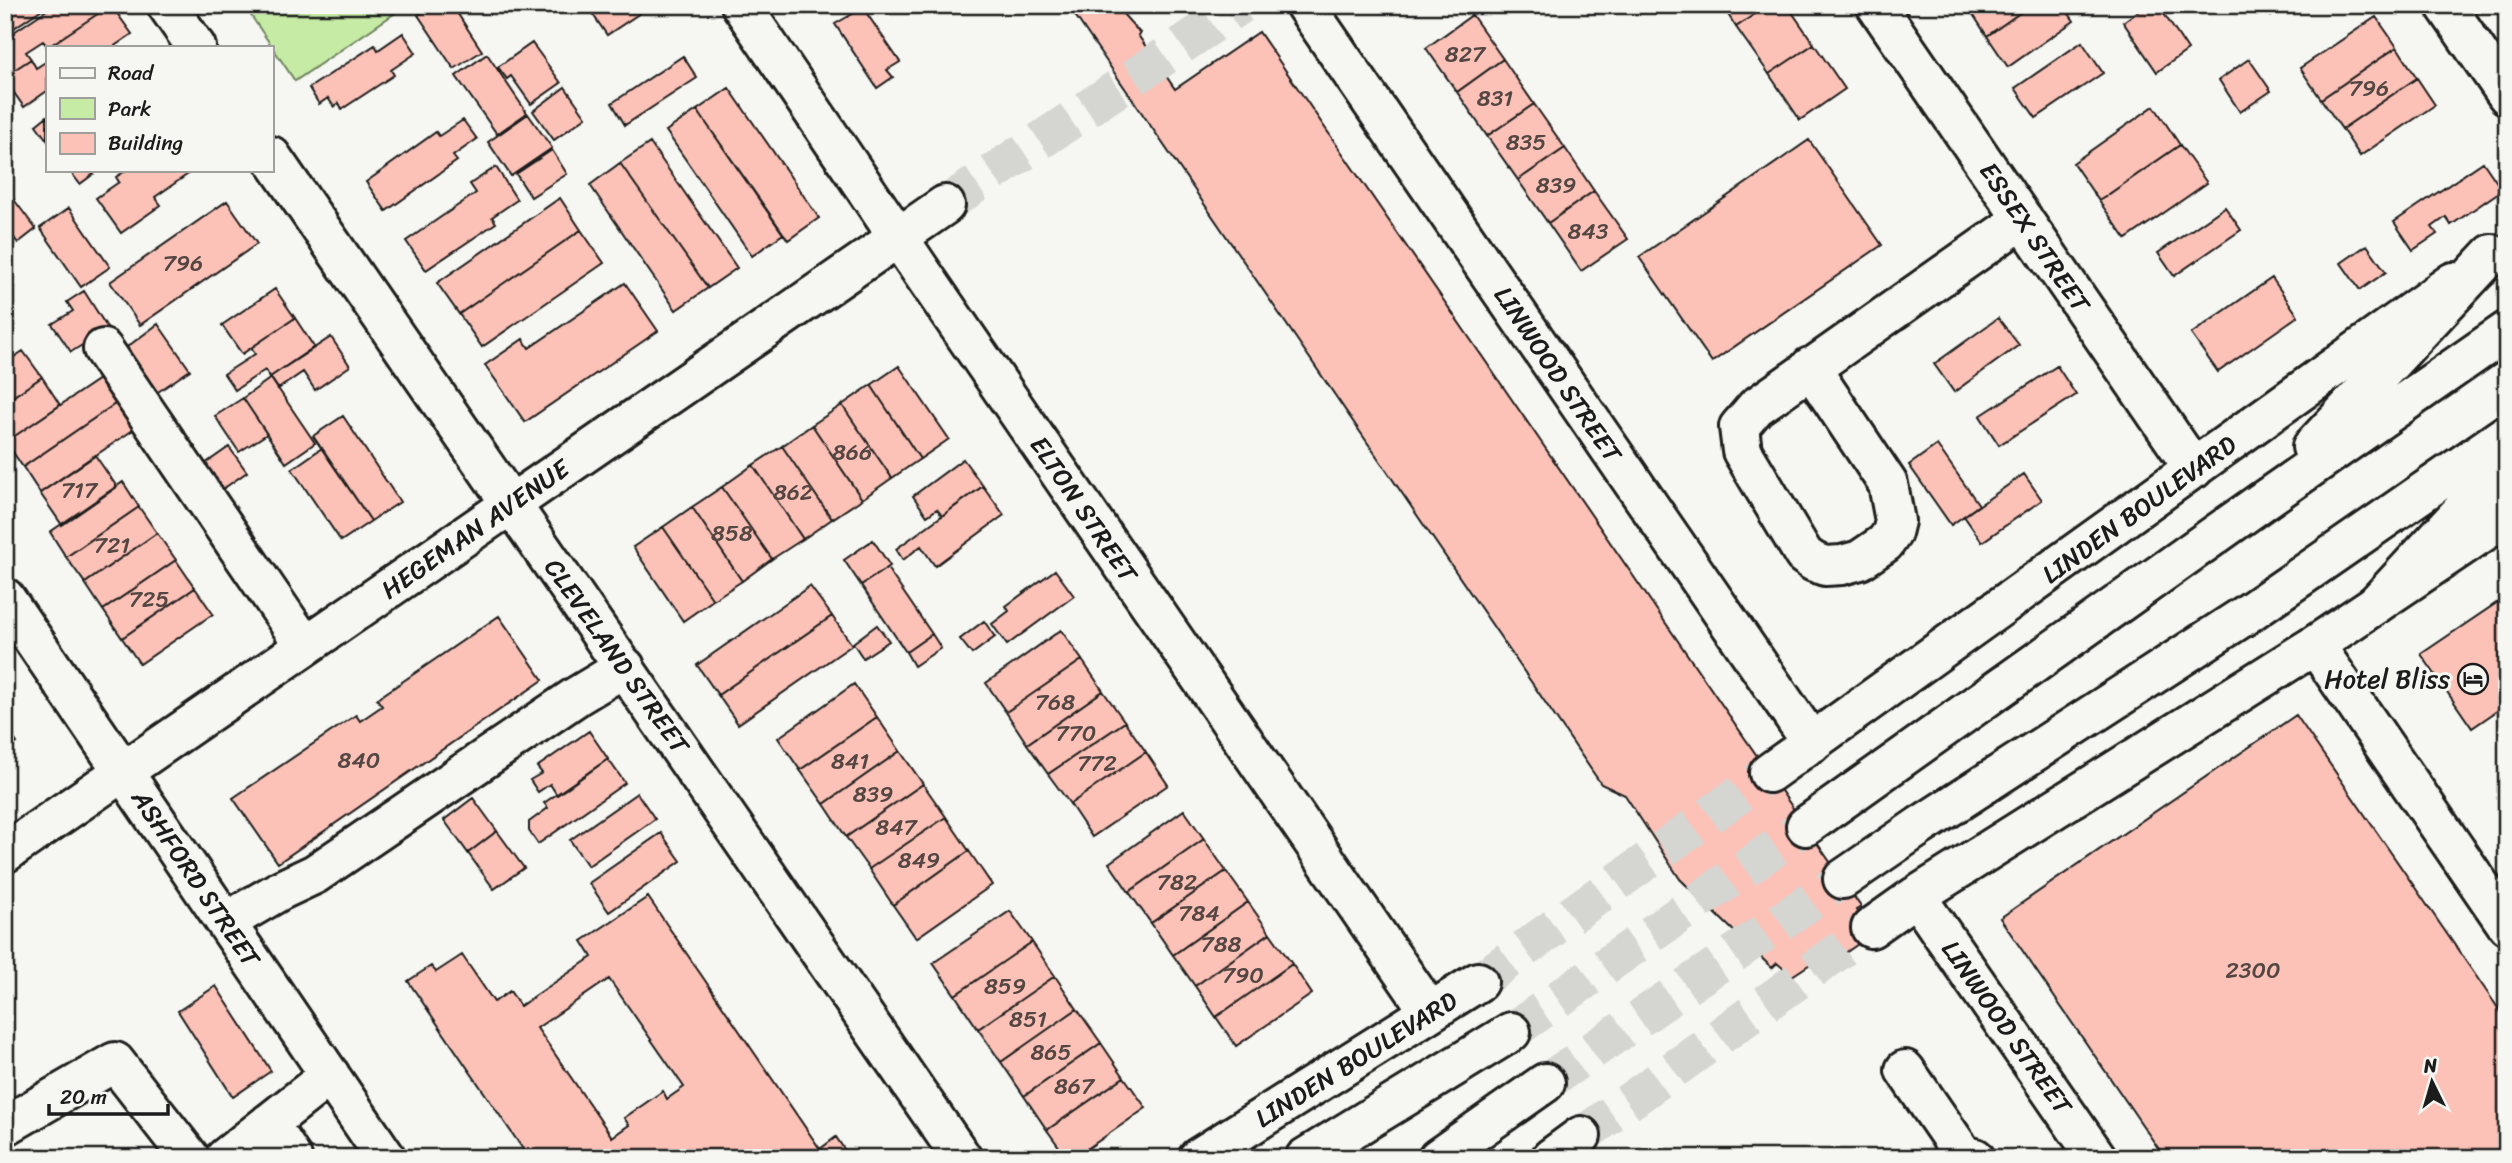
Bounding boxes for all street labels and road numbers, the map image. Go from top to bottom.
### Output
street label: ESSEX STREET [1967,152,2104,323]
street label: LINWOOD STREET [1482,276,1636,474]
street label: LINDEN BOULEVARD [2032,422,2247,596]
street label: ELTON STREET [1018,426,1151,593]
street label: HEGEMAN AVENUE [371,446,581,612]
street label: CLEVELAND STREET [532,548,703,765]
street label: ASHFORD STREET [119,779,274,978]
street label: LINWOOD STREET [1929,930,2086,1126]
street label: LINDEN BOULEVARD [1245,978,1467,1140]

